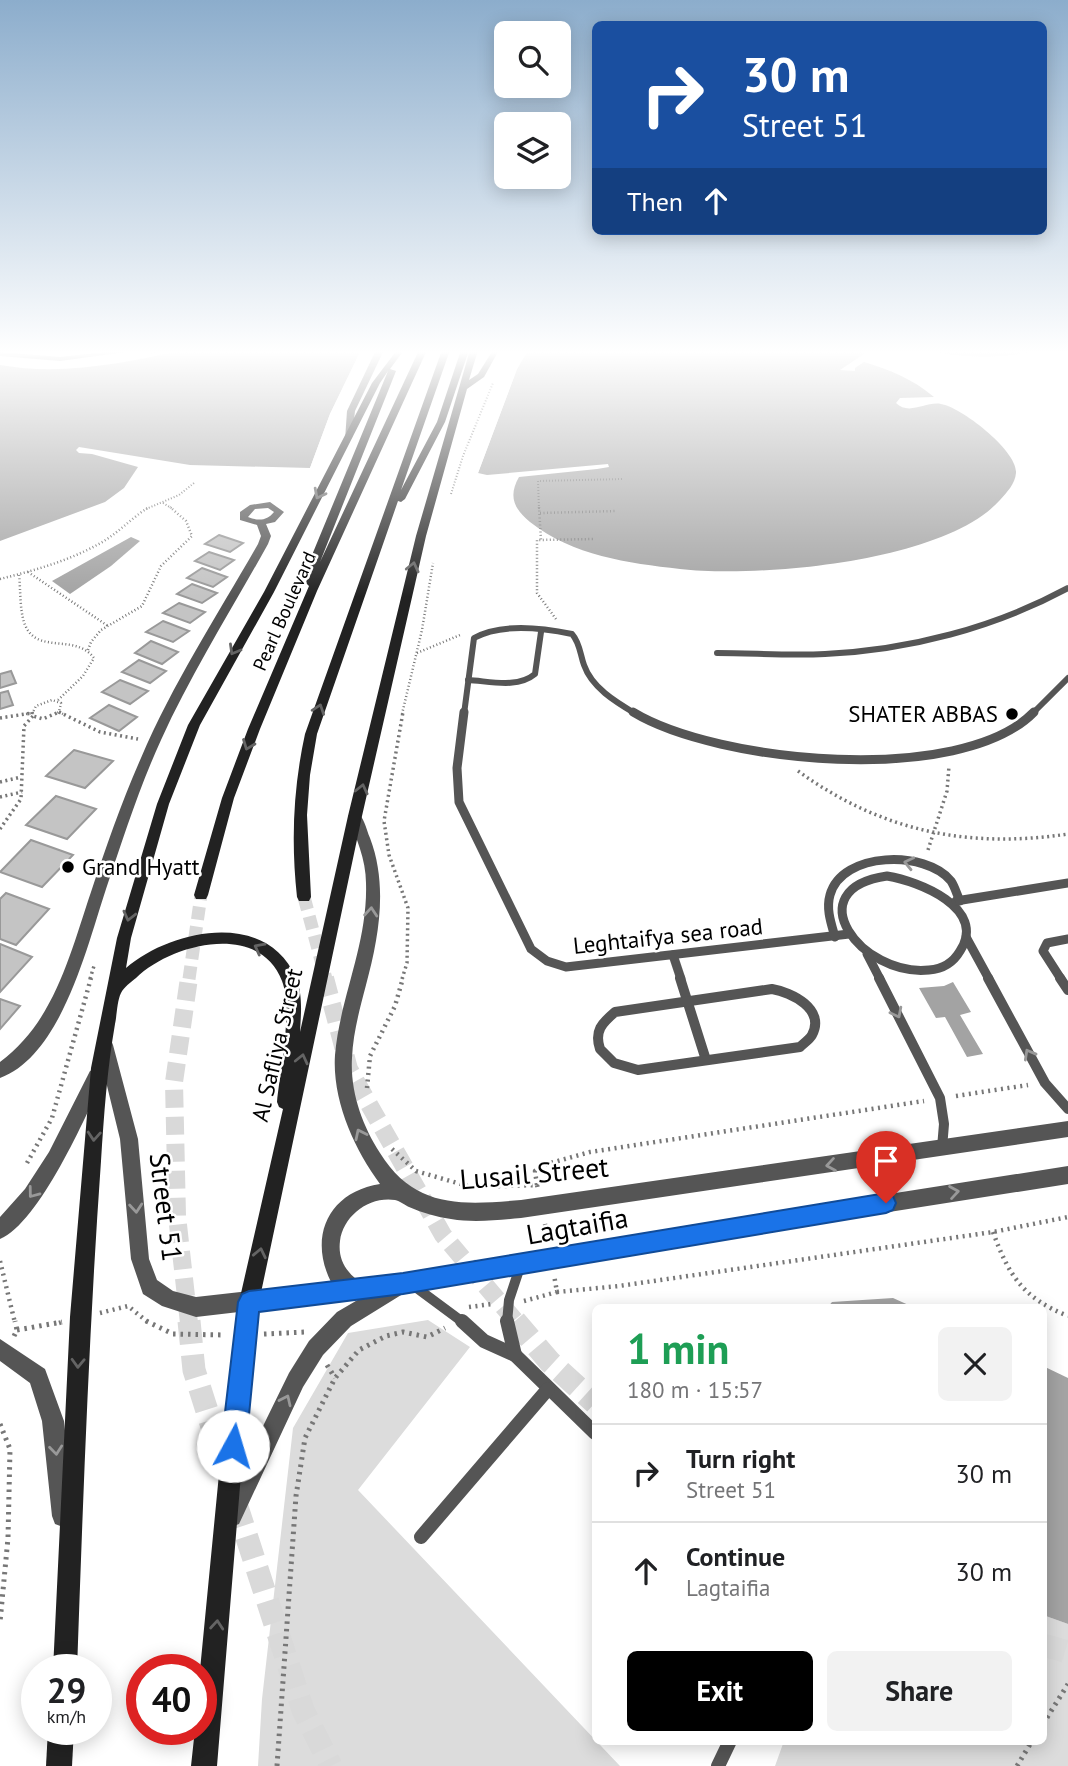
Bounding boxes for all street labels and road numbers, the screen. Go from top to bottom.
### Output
street label: Pearl Boulevard [247,548,321,674]
street label: Leghtaifya sea road [572,911,764,960]
street label: Al Safliya Street [245,965,308,1124]
street label: Lusail Street [458,1148,610,1197]
street label: Street 51 [141,1150,192,1264]
street label: Lagtaifia [523,1198,631,1253]

